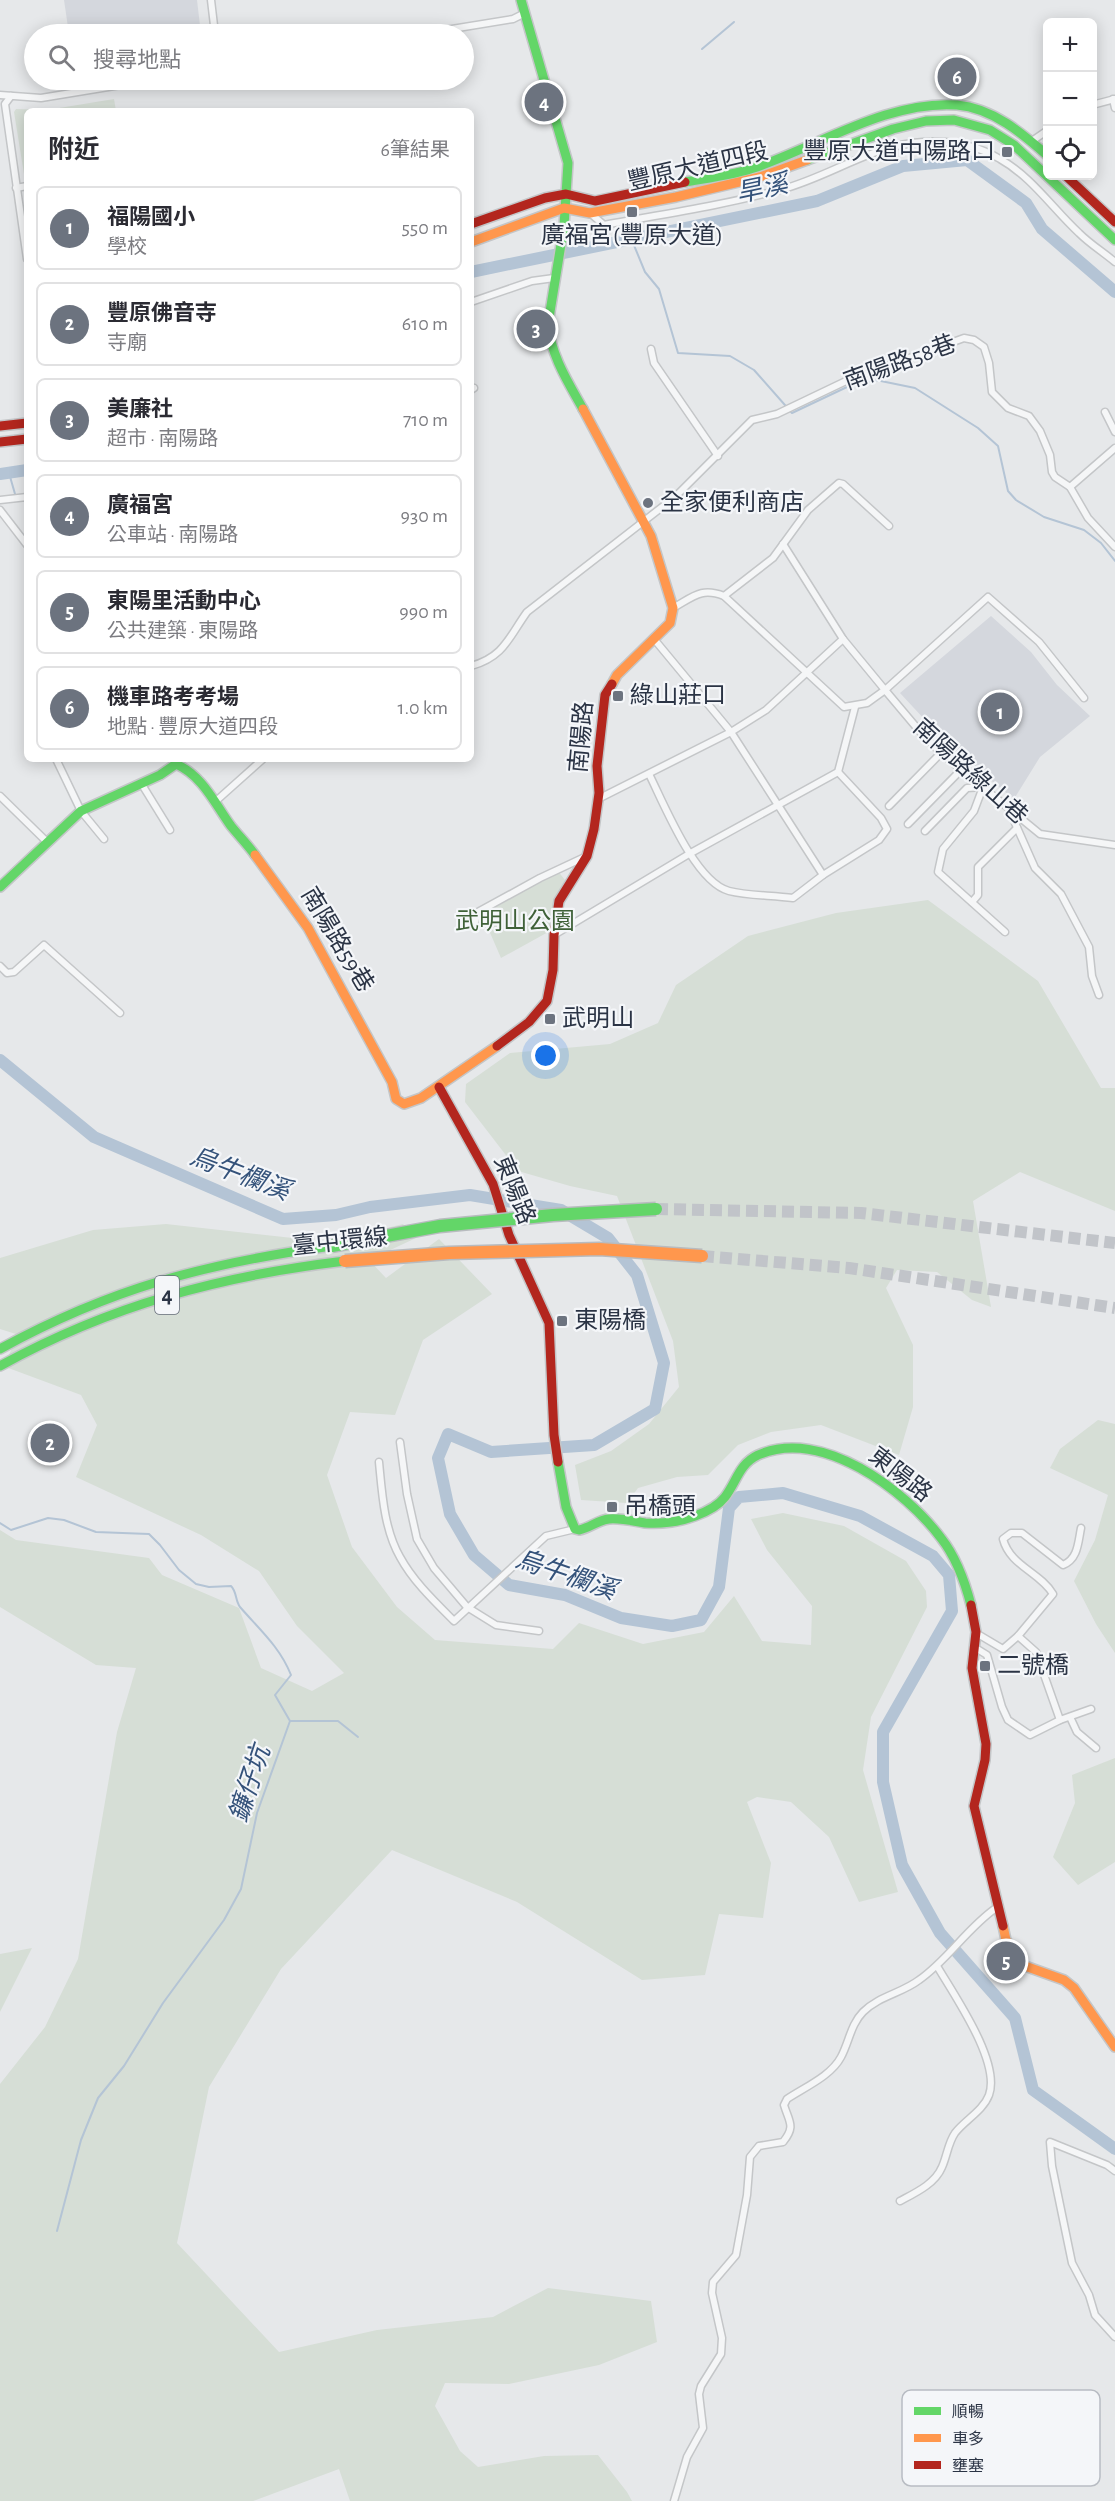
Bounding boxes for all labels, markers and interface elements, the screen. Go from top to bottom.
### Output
map controls [1043,18,1097,180]
button: + [1043,18,1097,72]
search box [24,24,474,90]
icon: search [45,41,78,74]
text: 搜尋地點 [93,49,181,71]
pin: 6 [938,54,976,100]
button: − [1043,72,1097,126]
pin: 4 [524,80,564,124]
button: locate [1043,126,1097,180]
text: 附近 [48,137,100,163]
street label: 豐原大道四段 [625,137,771,195]
place label: 豐原大道中陽路口 [803,138,995,164]
text: 6筆結果 [381,140,450,160]
marker: 豐原大道中陽路口 [1000,145,1014,159]
water label: 旱溪 [734,169,794,207]
marker: 廣福宮(豐原大道) [625,205,639,219]
text: 福陽國小 [107,206,195,228]
text: 1 [66,218,73,238]
text: 550 m [401,218,448,238]
place label: 廣福宮(豐原大道) [541,222,723,248]
text: 學校 [107,237,147,257]
text: 豐原佛音寺 [107,302,217,324]
pin: 3 [516,306,556,352]
text: 2 [65,314,74,334]
text: 610 m [402,314,448,334]
street label: 南陽路58巷 [840,330,959,394]
text: 寺廟 [107,333,147,353]
text: 美廉社 [107,398,173,420]
text: 3 [65,410,74,430]
text: 710 m [403,410,448,430]
text: 超市 · 南陽路 [107,429,218,449]
place label: 全家便利商店 [660,489,804,515]
text: 廣福宮 [107,494,173,516]
marker: 全家便利商店 [641,496,655,510]
text: 4 [64,506,75,526]
text: 930 m [401,506,448,526]
text: 公車站 · 南陽路 [107,525,238,545]
text: 東陽里活動中心 [107,590,261,612]
text: 5 [65,602,74,622]
text: 990 m [399,602,448,622]
text: 公共建築 · 東陽路 [107,621,258,641]
place label: 綠山莊口 [630,682,726,708]
text: 機車路考考場 [107,686,239,708]
marker: 綠山莊口 [611,689,625,703]
pin: 1 [980,690,1020,734]
text: 6 [65,698,74,718]
text: 1.0 km [398,698,448,718]
street label: 南陽路 [565,700,597,774]
street label: 南陽路綠山巷 [908,713,1033,829]
text: 地點 · 豐原大道四段 [107,717,278,737]
street label: 南陽路59巷 [297,883,379,996]
park label: 武明山公園 [455,909,575,934]
place label: 武明山 [562,1006,634,1031]
marker: 武明山 [543,1012,557,1026]
your location [531,1041,560,1070]
water label: 烏牛欄溪 [187,1142,297,1206]
street label: 東陽路 [489,1151,540,1228]
street label: 臺中環線 [291,1223,389,1259]
road number: 4 [155,1276,179,1314]
place label: 東陽橋 [574,1307,646,1333]
marker: 東陽橋 [555,1314,569,1328]
pin: 2 [31,1420,70,1466]
street label: 東陽路 [864,1442,937,1507]
place label: 吊橋頭 [624,1493,696,1519]
marker: 吊橋頭 [605,1500,619,1514]
water label: 烏牛欄溪 [513,1545,623,1606]
place label: 二號橋 [997,1652,1069,1678]
marker: 二號橋 [978,1659,992,1673]
water label: 鐮仔坑 [224,1738,276,1825]
pin: 5 [986,1938,1026,1984]
legend [902,2390,1100,2486]
text: 順暢 [952,2404,984,2420]
text: 車多 [952,2430,984,2447]
text: 壅塞 [952,2457,984,2474]

